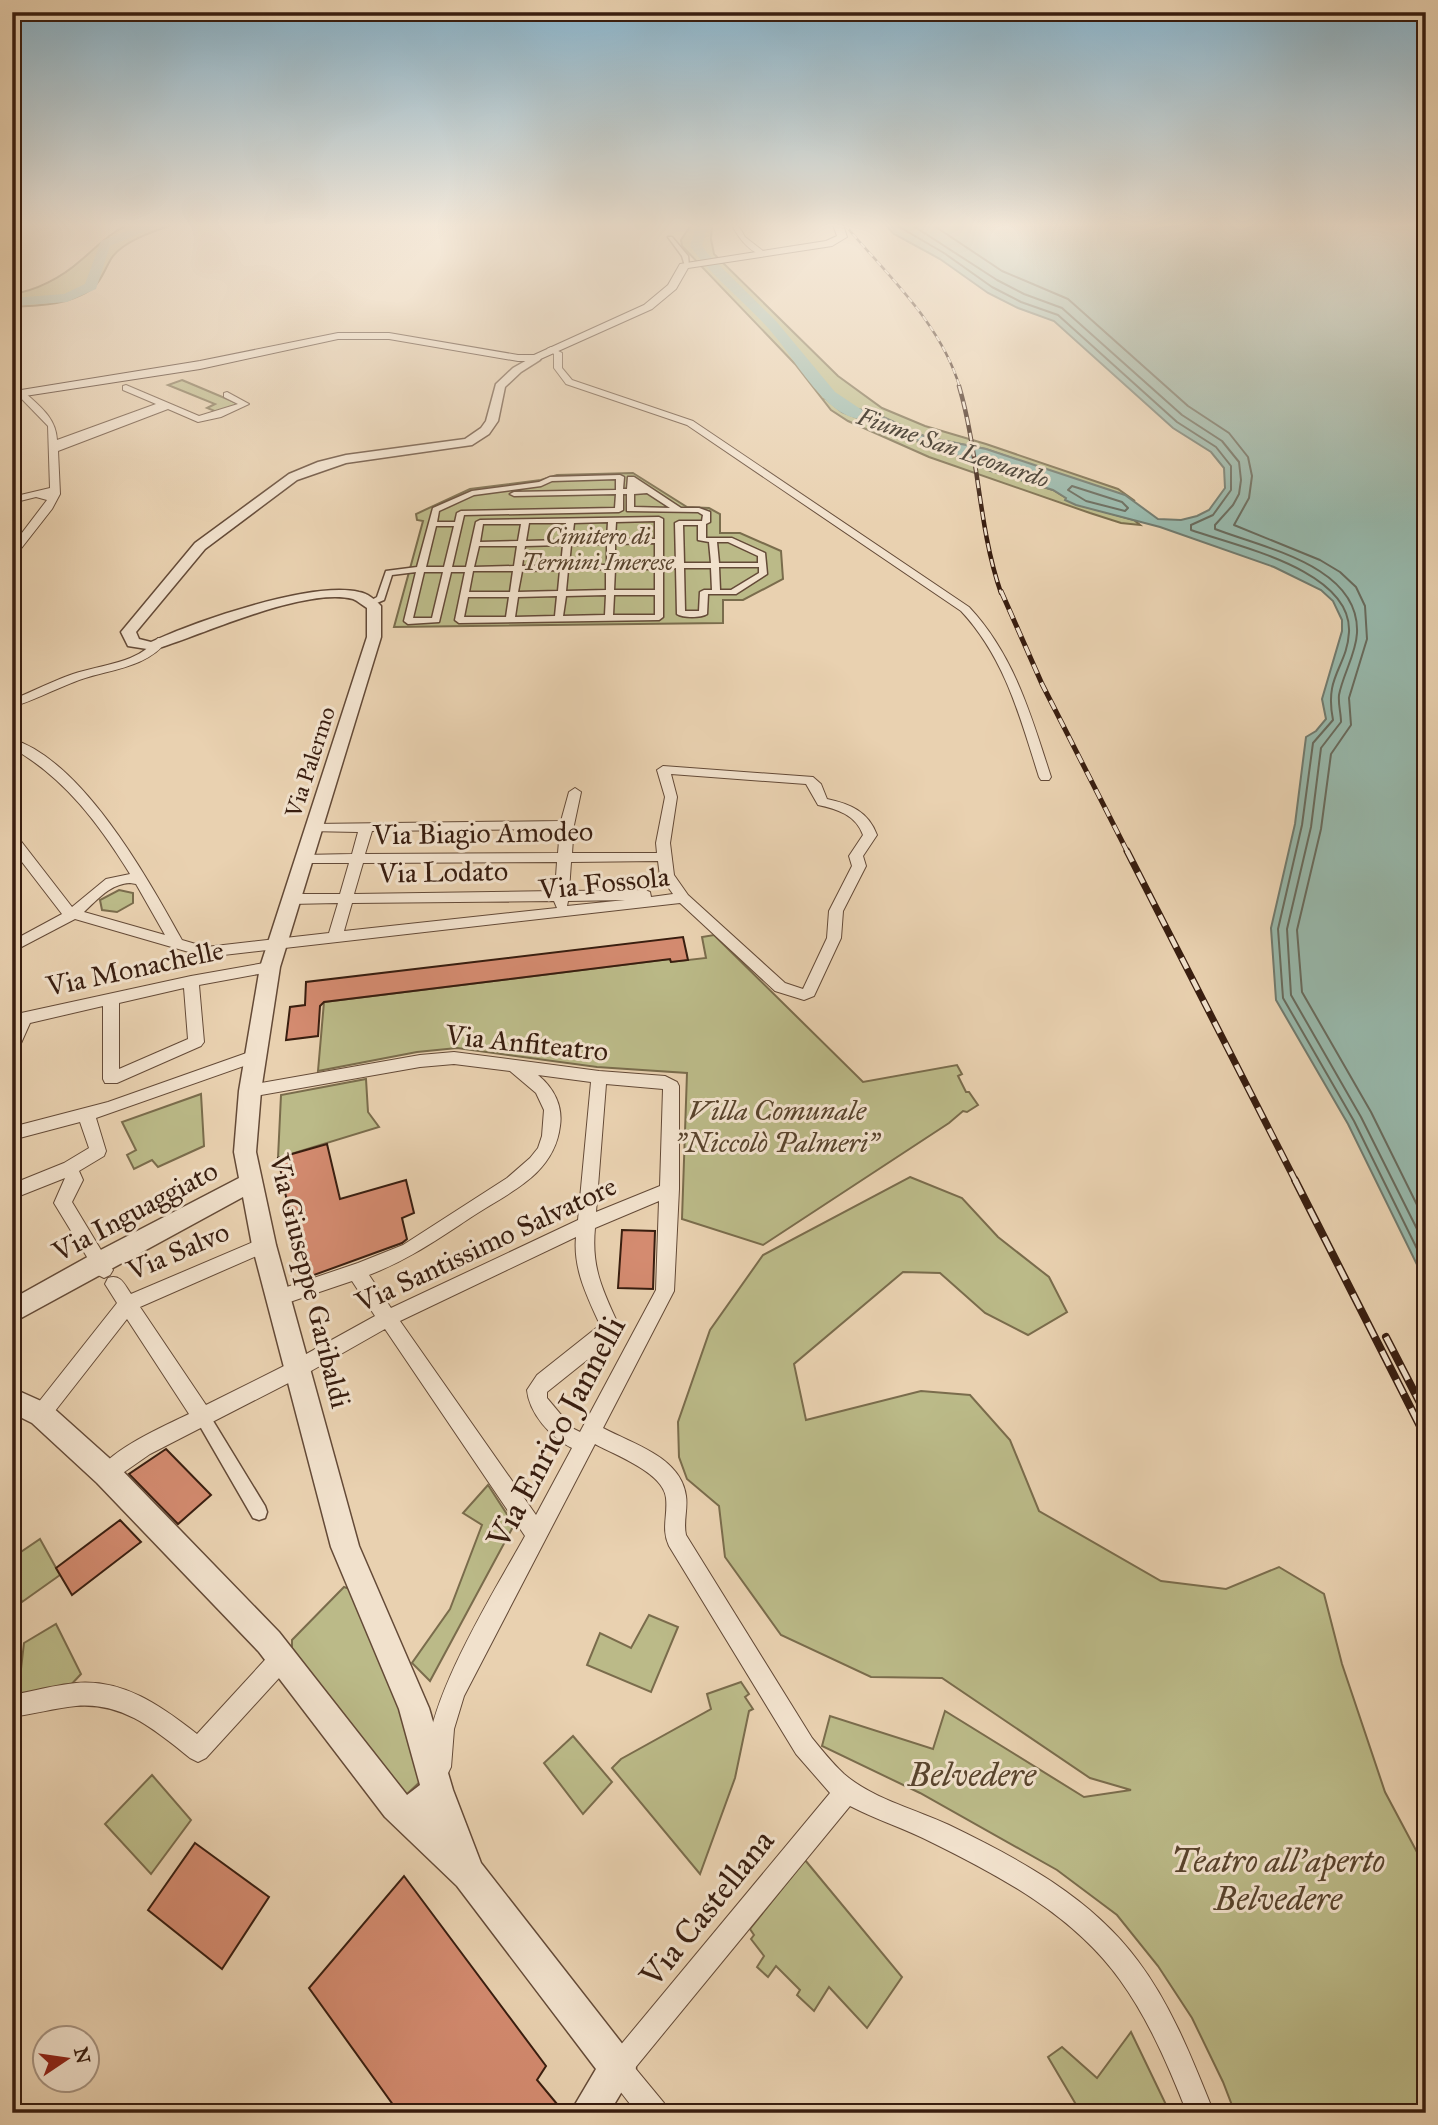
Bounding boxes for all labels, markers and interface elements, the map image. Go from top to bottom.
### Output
water label: Fiume San Leonardo [852,401,1053,495]
park label: Cimitero di Termini Imerese [522,522,674,576]
street label: Via Palermo [279,703,341,822]
street label: Via Biagio Amodeo [371,814,594,852]
street label: Via Lodato [377,853,508,891]
street label: Via Fossola [536,859,671,907]
street label: Via Monachelle [42,932,227,1004]
street label: Via Anfiteatro [443,1017,610,1069]
park label: Villa Comunale "Niccolò Palmeri" [675,1093,882,1160]
street label: Via Giuseppe Garibaldi [261,1149,359,1412]
street label: Via Inguaggiato [45,1153,224,1270]
street label: Via Santissimo Salvatore [349,1168,622,1320]
street label: Via Salvo [121,1214,234,1289]
street label: Via Enrico Jannelli [478,1309,635,1556]
park label: Belvedere [906,1755,1037,1795]
street label: Via Castellana [631,1821,783,1995]
park label: Teatro all'aperto Belvedere [1171,1841,1385,1919]
north arrow [32,2024,102,2094]
text: N [69,2045,95,2066]

